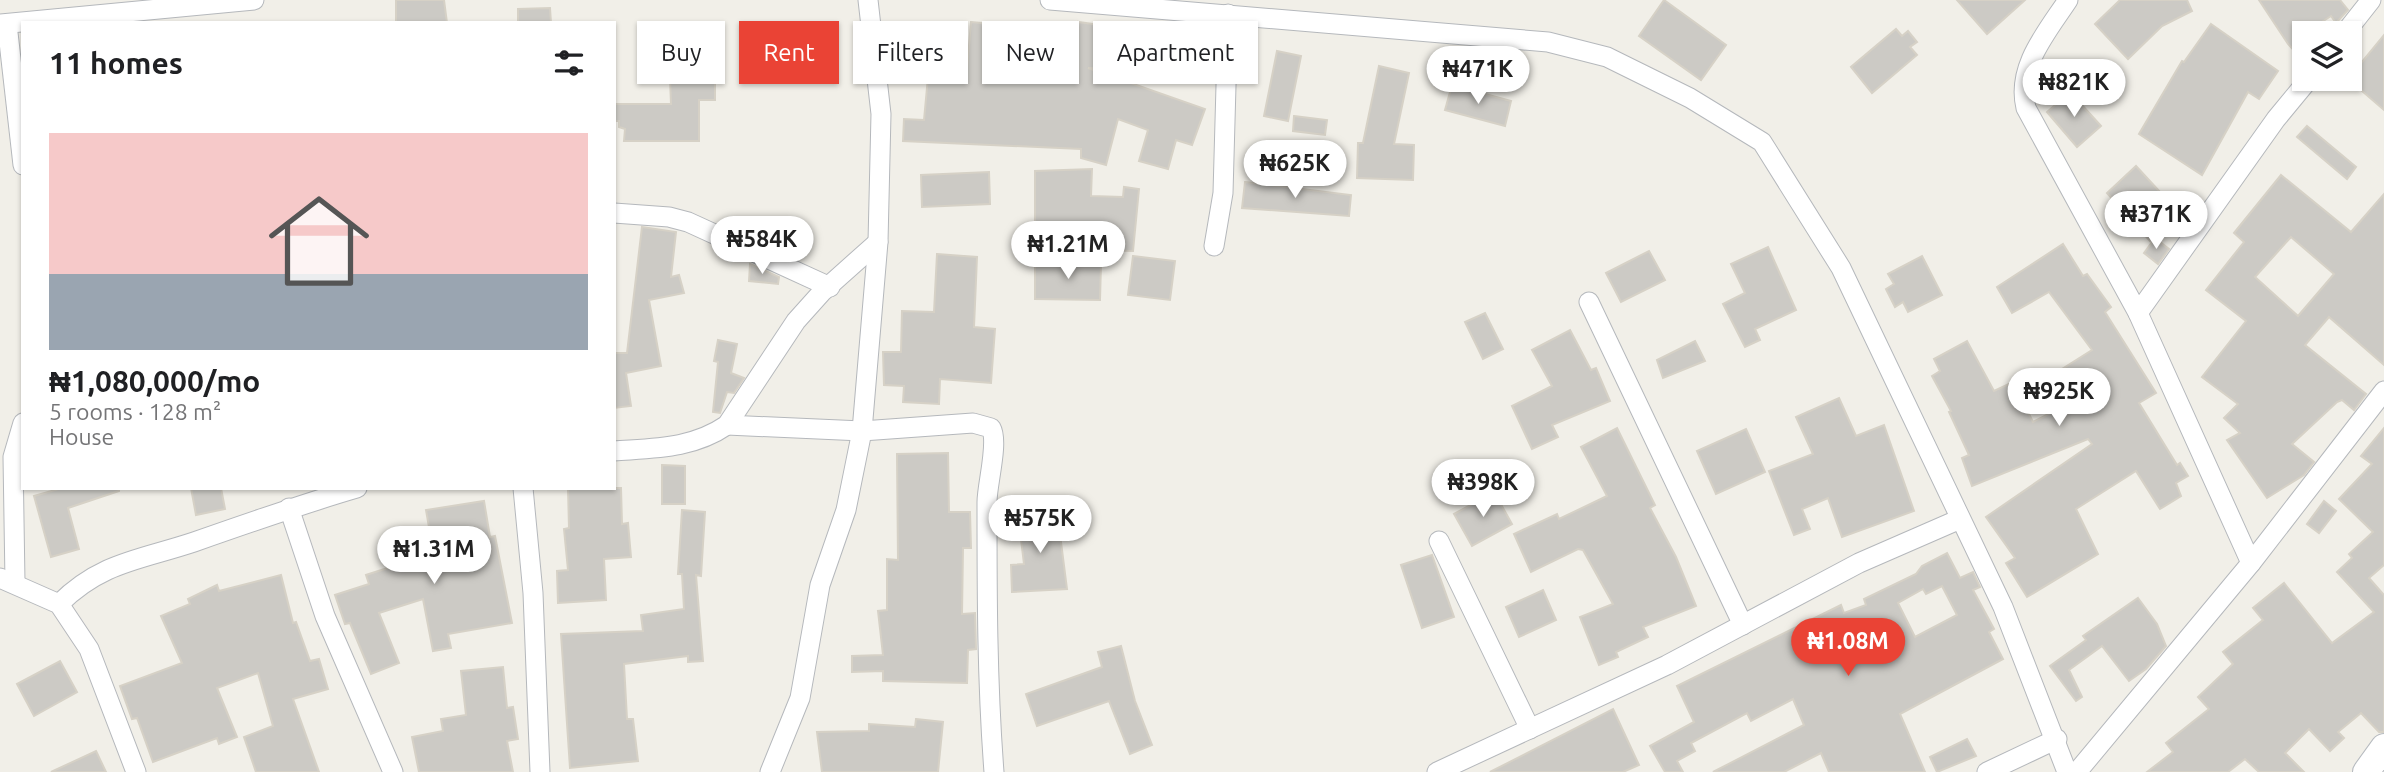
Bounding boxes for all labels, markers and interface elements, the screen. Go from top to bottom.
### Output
chip: Buy [637,21,725,84]
chip: Rent [739,21,839,84]
chip: Filters [853,21,968,84]
chip: New [982,21,1079,84]
chip: Apartment [1093,21,1258,84]
map controls [2292,21,2362,91]
button: layers [2292,21,2362,91]
icon: filters [550,44,588,82]
text: 11 homes [49,46,183,80]
pin: ₦471K [1429,46,1527,106]
text: ₦471K [1443,56,1513,81]
pin: ₦821K [2025,60,2123,119]
text: ₦821K [2039,69,2109,94]
pin: ₦625K [1246,140,1344,200]
text: ₦625K [1260,150,1330,175]
icon: home [256,178,382,304]
pin: ₦371K [2107,191,2205,251]
text: ₦371K [2121,201,2191,226]
pin: ₦584K [713,216,811,276]
pin: ₦1.21M [1011,222,1125,281]
text: ₦584K [727,226,797,251]
text: ₦1.21M [1027,231,1109,256]
text: ₦1,080,000/mo [49,364,260,398]
pin: ₦925K [2010,368,2108,428]
text: ₦925K [2024,378,2094,403]
text: 5 rooms · 128 m² [49,399,221,424]
text: House [49,424,114,449]
pin: ₦398K [1434,460,1532,519]
text: ₦398K [1448,469,1518,494]
pin: ₦575K [991,496,1089,555]
text: ₦575K [1005,505,1075,530]
pin: ₦1.31M [377,526,491,586]
text: ₦1.31M [393,536,475,561]
pin: ₦1.08M [1791,618,1905,678]
text: ₦1.08M [1807,628,1889,653]

